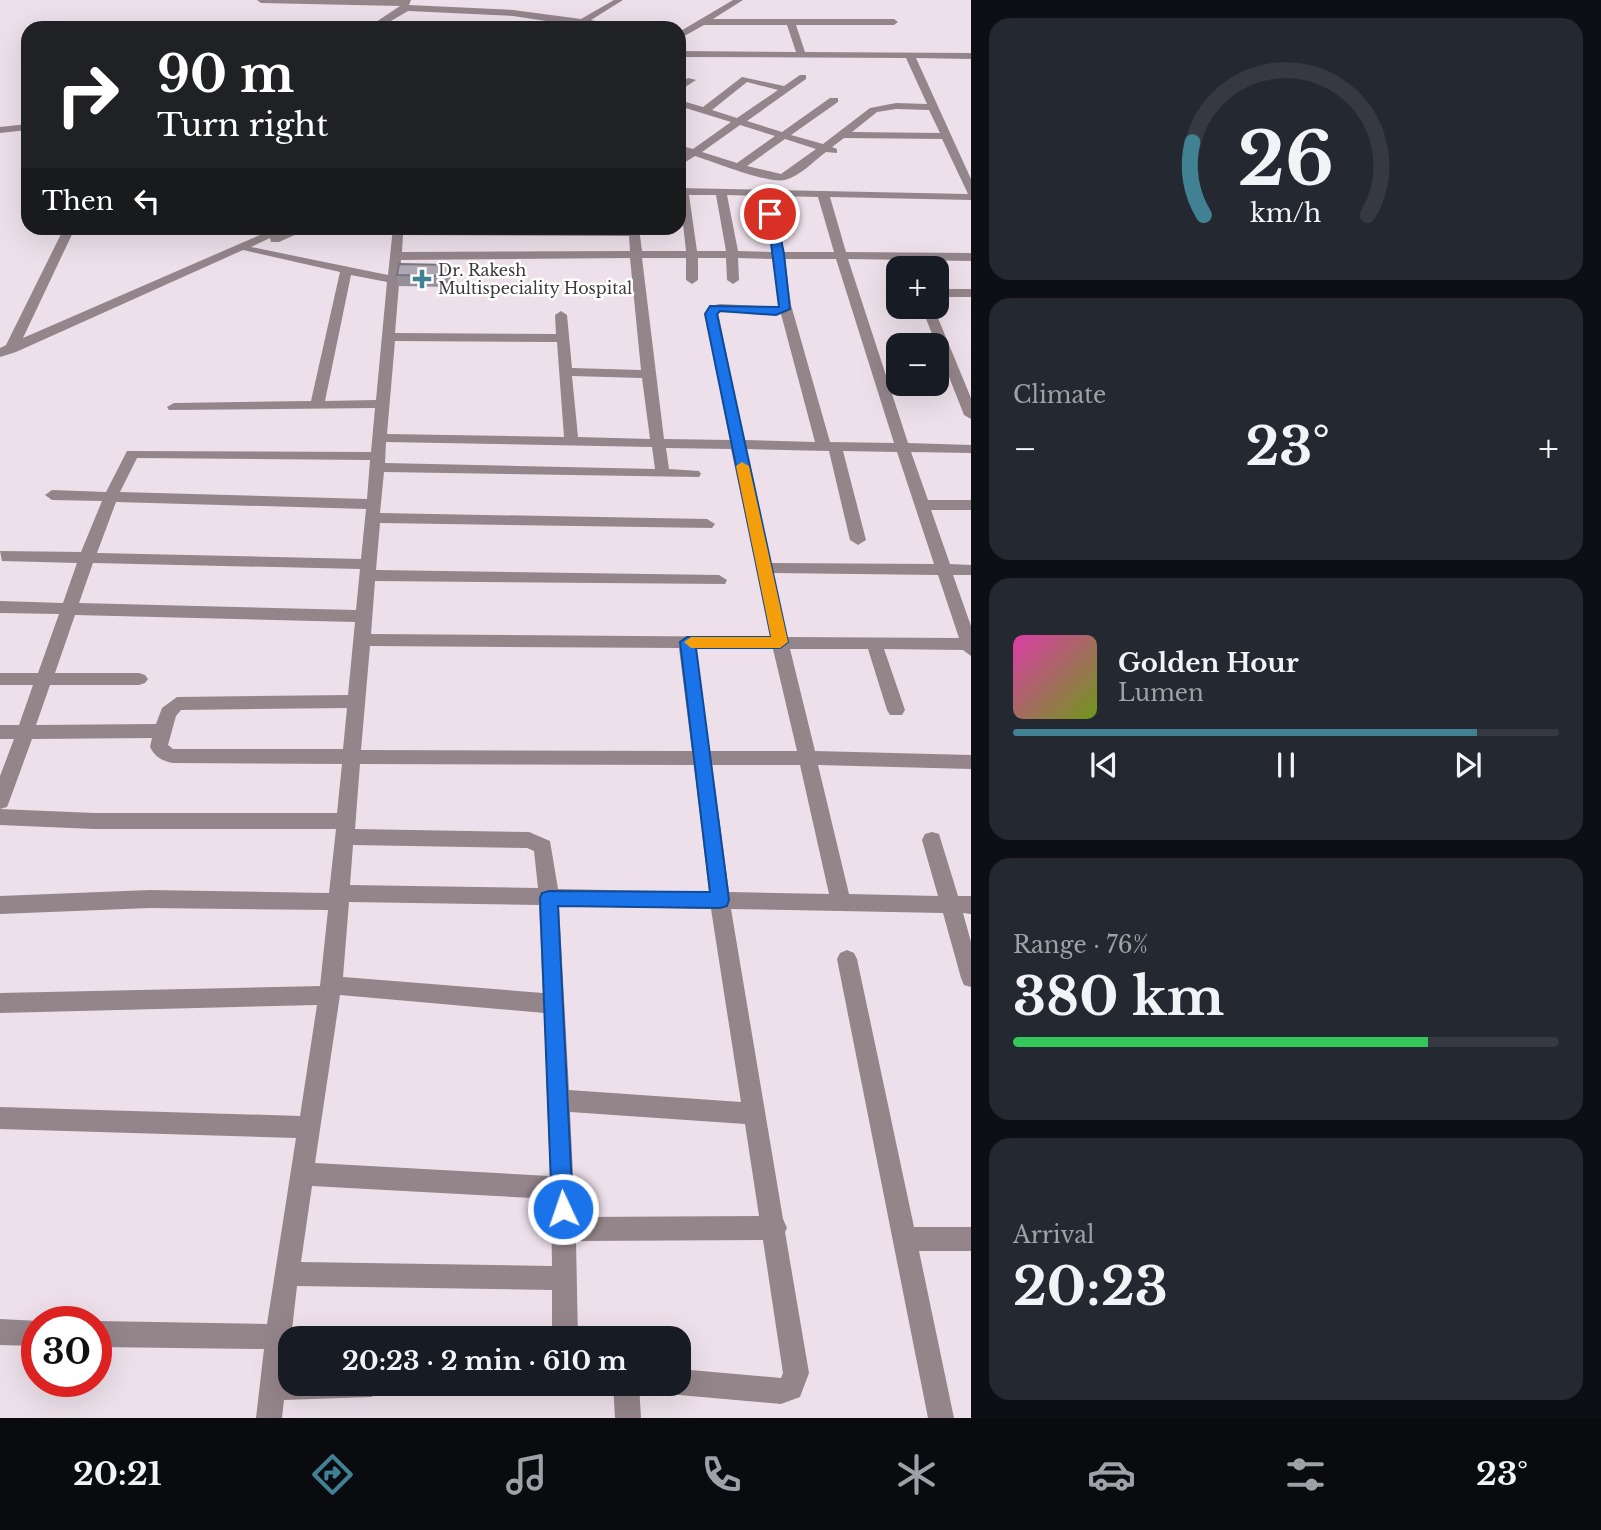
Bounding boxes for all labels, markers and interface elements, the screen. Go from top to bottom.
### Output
text: 90 m [157,44,294,105]
icon: right [42,49,133,140]
text: Turn right [157,105,328,145]
text: 26 [1238,114,1334,205]
icon: left [128,182,166,220]
pin [740,184,800,244]
text: Then [42,185,114,217]
icon: arrive [751,195,789,233]
text: km/h [1251,198,1321,229]
map controls [886,256,949,396]
button: + [886,256,949,319]
place label: Dr. Rakesh Multispeciality Hospital [438,260,632,298]
marker: Dr. Rakesh Multispeciality Hospital [412,269,432,289]
button: − [886,333,949,396]
text: Climate [1013,381,1106,409]
text: 23° [1245,415,1330,479]
text: − [1013,425,1037,472]
text: + [1538,425,1559,472]
text: Golden Hour [1118,647,1299,679]
text: Lumen [1118,679,1204,707]
icon: previous [1085,746,1123,784]
icon: pause [1267,746,1305,784]
icon: next [1449,746,1487,784]
text: Range · 76% [1013,931,1148,959]
text: 380 km [1013,965,1224,1029]
position arrow [526,1172,600,1246]
text: Arrival [1013,1221,1094,1249]
text: 20:23 [1013,1255,1168,1319]
speed limit sign: 30 [21,1306,112,1397]
text: 20:23 · 2 min · 610 m [342,1345,627,1377]
icon: directions [308,1450,357,1499]
icon: music [502,1450,551,1499]
icon: phone [697,1450,746,1499]
icon: climate [892,1450,941,1499]
icon: car [1087,1450,1136,1499]
icon: filters [1281,1450,1330,1499]
text: 20:21 [73,1454,162,1494]
text: 23° [1476,1454,1528,1494]

